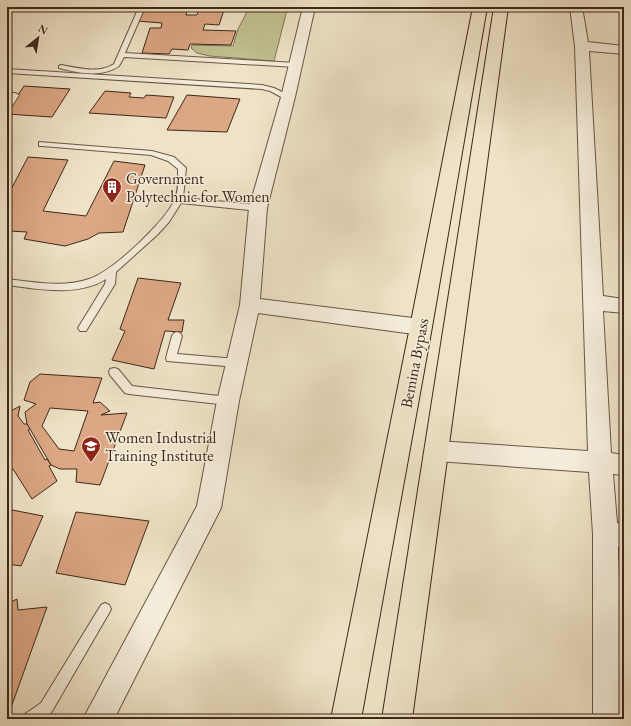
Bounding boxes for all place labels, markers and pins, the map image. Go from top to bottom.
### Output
place label: Government Polytechnic for Women [126,168,270,207]
building icon: Government Polytechnic for Women [101,176,123,204]
place label: Women Industrial Training Institute [105,427,217,466]
school or university icon: Women Industrial Training Institute [80,435,102,463]

